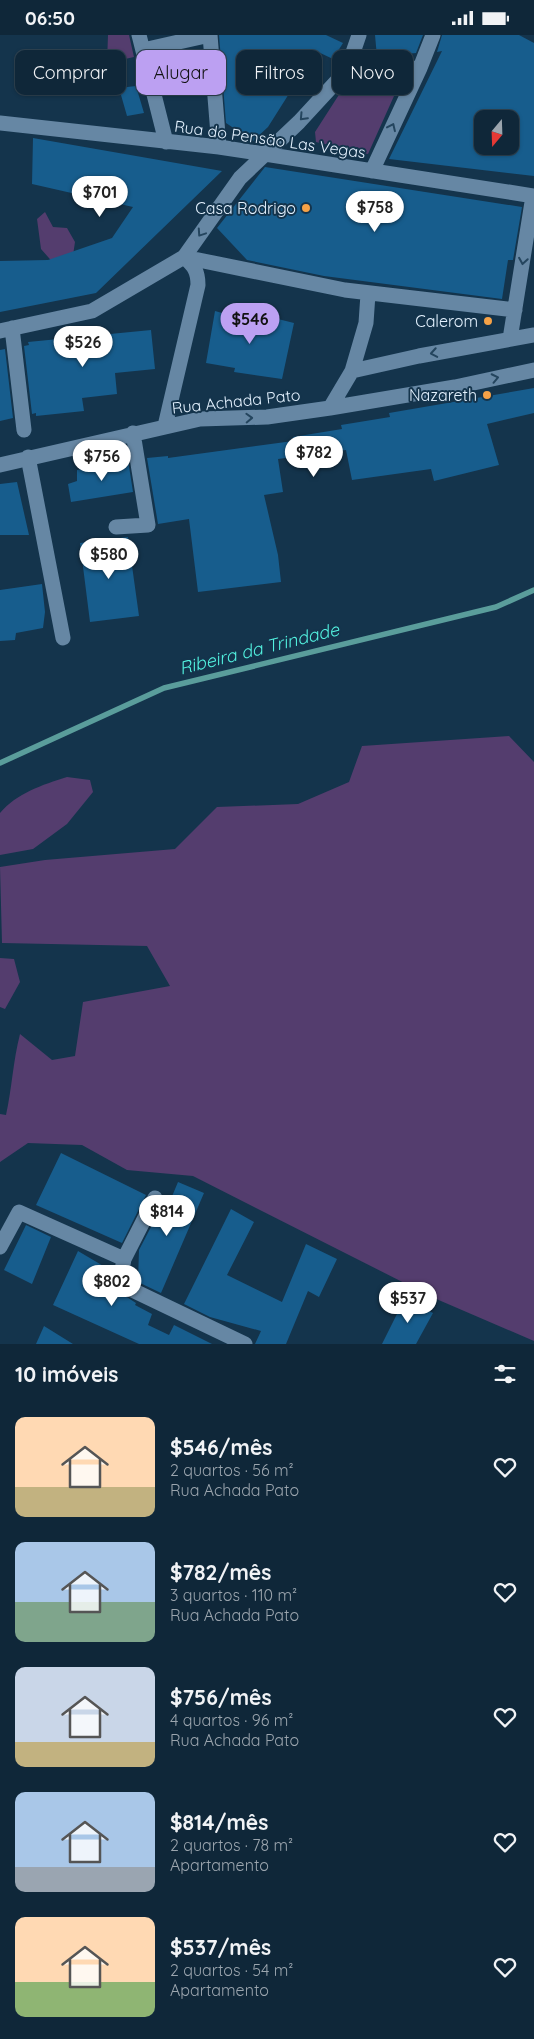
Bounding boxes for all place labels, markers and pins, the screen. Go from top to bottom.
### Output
pin: $701 [70,175,130,218]
pin: $758 [345,191,405,233]
place label: Casa Rodrigo [195,198,296,218]
marker: Casa Rodrigo [300,202,312,214]
pin: $546 [220,303,280,345]
place label: Calerom [415,311,478,331]
marker: Calerom [482,315,494,327]
pin: $526 [53,325,113,368]
place label: Nazareth [409,385,477,405]
marker: Nazareth [481,389,493,401]
pin: $782 [284,435,344,478]
pin: $756 [72,439,132,482]
pin: $580 [79,537,139,580]
pin: $814 [137,1195,197,1237]
pin: $802 [82,1265,142,1307]
pin: $537 [378,1281,438,1324]

